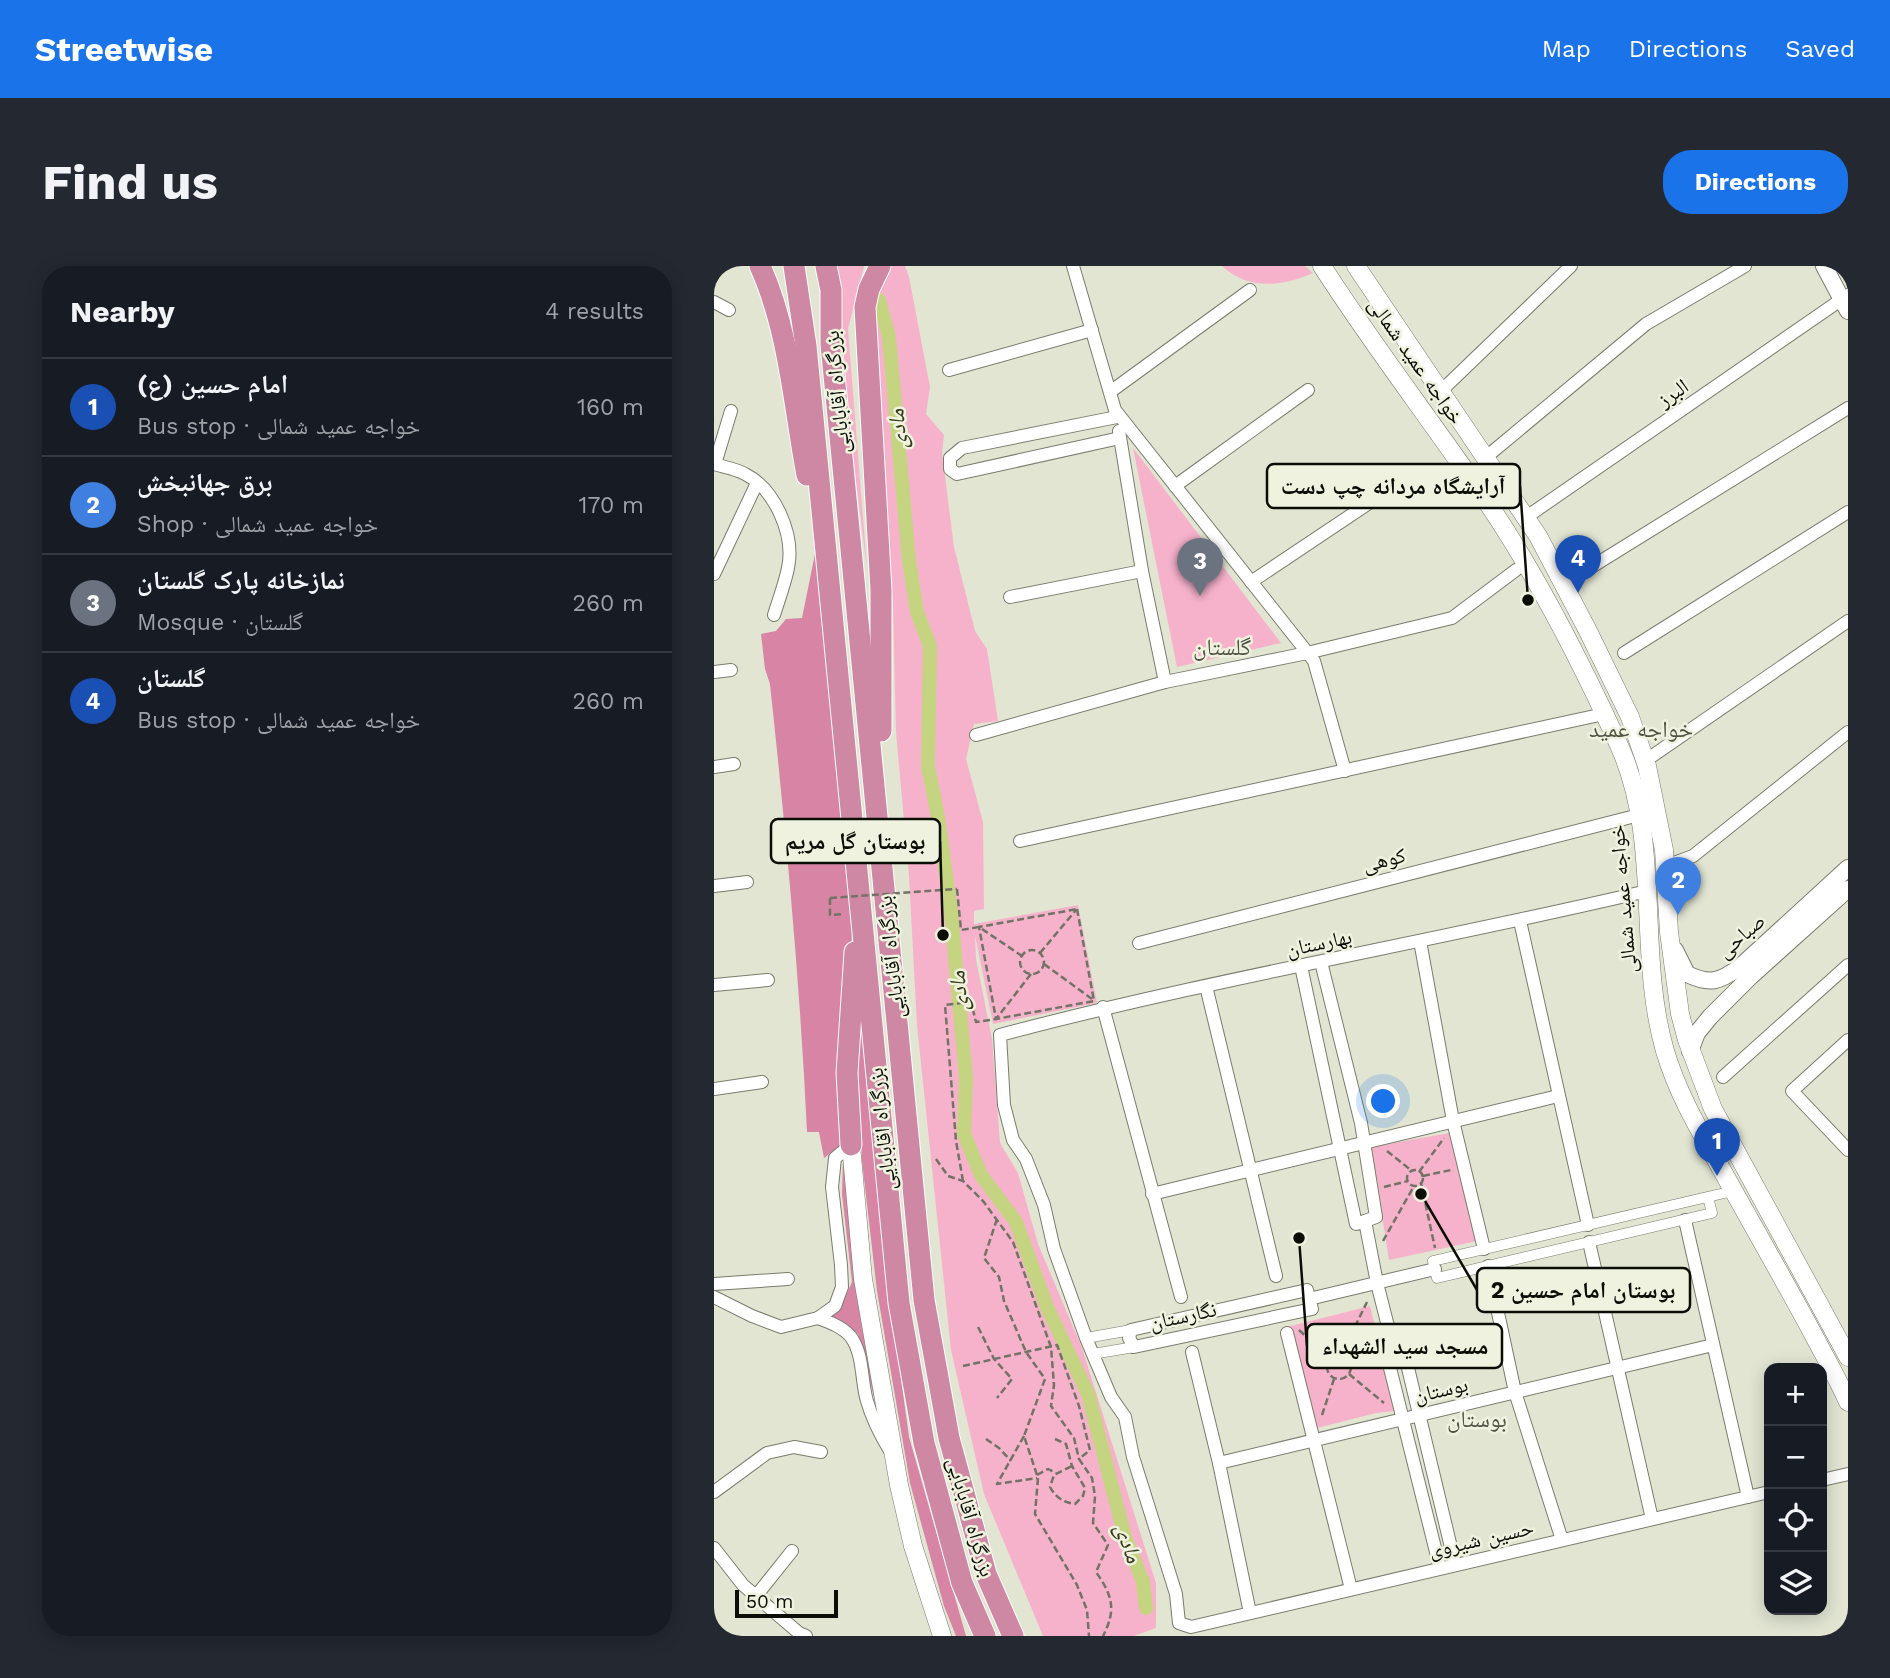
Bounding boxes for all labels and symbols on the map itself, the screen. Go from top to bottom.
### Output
street label: خواجه عمید شمالی [1363,293,1469,429]
street label: بزرگراه آقابابایی [819,329,855,455]
street label: البرز [1652,373,1693,413]
water label: مادی [882,407,914,450]
callout: آرایشگاه مردانه چپ دست [1267,464,1520,508]
text: آرایشگاه مردانه چپ دست [1281,473,1506,500]
pin: 4 [1555,535,1601,593]
pin: 3 [1177,538,1223,596]
district label: گلستان [1193,634,1251,661]
district label: خواجه عمید [1589,716,1693,743]
callout: بوستان گل مریم [771,819,940,863]
street label: خواجه عمید شمالی [1604,824,1642,974]
text: بوستان گل مریم [785,828,925,857]
street label: کوهی [1360,842,1409,878]
pin: 2 [1655,857,1701,915]
street label: بزرگراه آقابابایی [872,894,910,1020]
street label: صباحی [1711,908,1771,964]
street label: بهارستان [1284,923,1354,962]
water label: مادی [943,969,975,1012]
street label: بزرگراه اقابابایی [863,1066,901,1192]
your location [1366,1084,1400,1118]
pin: 1 [1694,1118,1740,1176]
callout: بوستان امام حسین 2 [1477,1268,1690,1312]
text: بوستان امام حسین 2 [1491,1277,1675,1306]
street label: نگارستان [1147,1296,1219,1335]
callout: مسجد سید الشهداء [1307,1324,1502,1368]
text: مسجد سید الشهداء [1322,1333,1488,1360]
street label: بوستان [1411,1371,1470,1408]
district label: بوستان [1447,1406,1507,1433]
street label: بزرگراه آقابابایی [942,1454,1000,1580]
street label: حسین شیروی [1426,1514,1536,1564]
water label: مادی [1108,1520,1148,1567]
scale bar [735,1587,838,1619]

